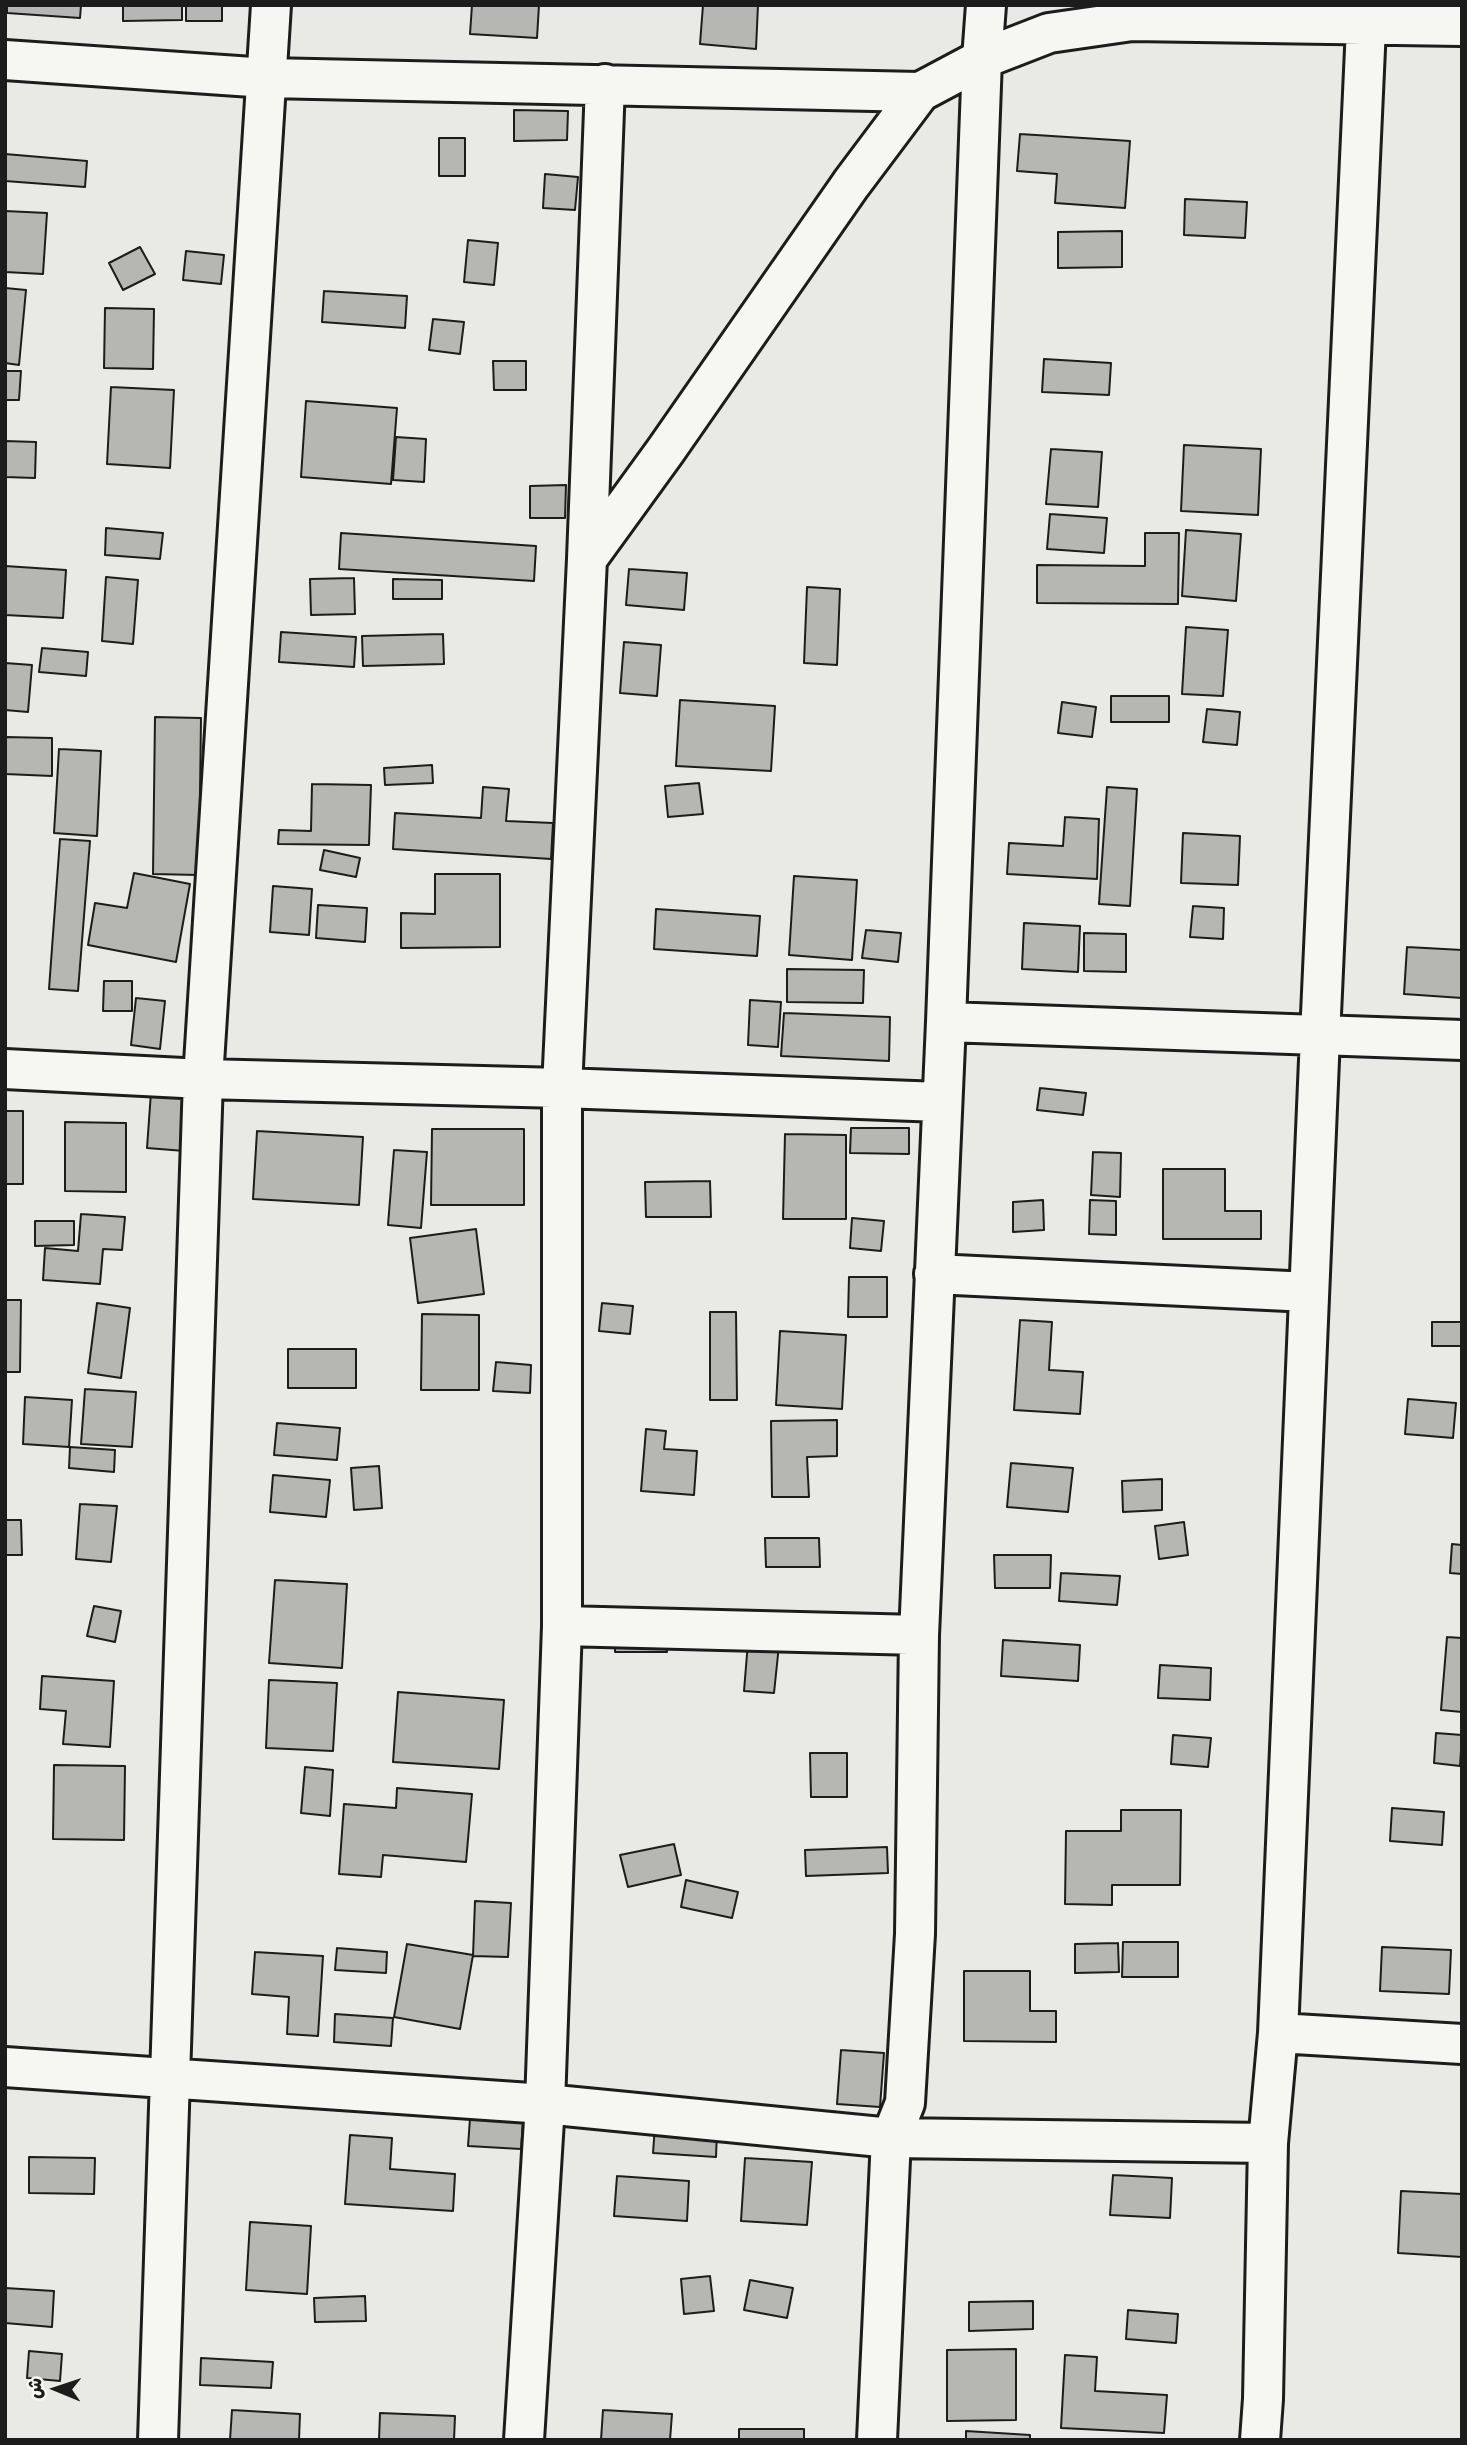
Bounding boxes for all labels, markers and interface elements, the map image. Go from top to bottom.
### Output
north arrow [21,2354,91,2424]
text: ش [18,2377,51,2399]

